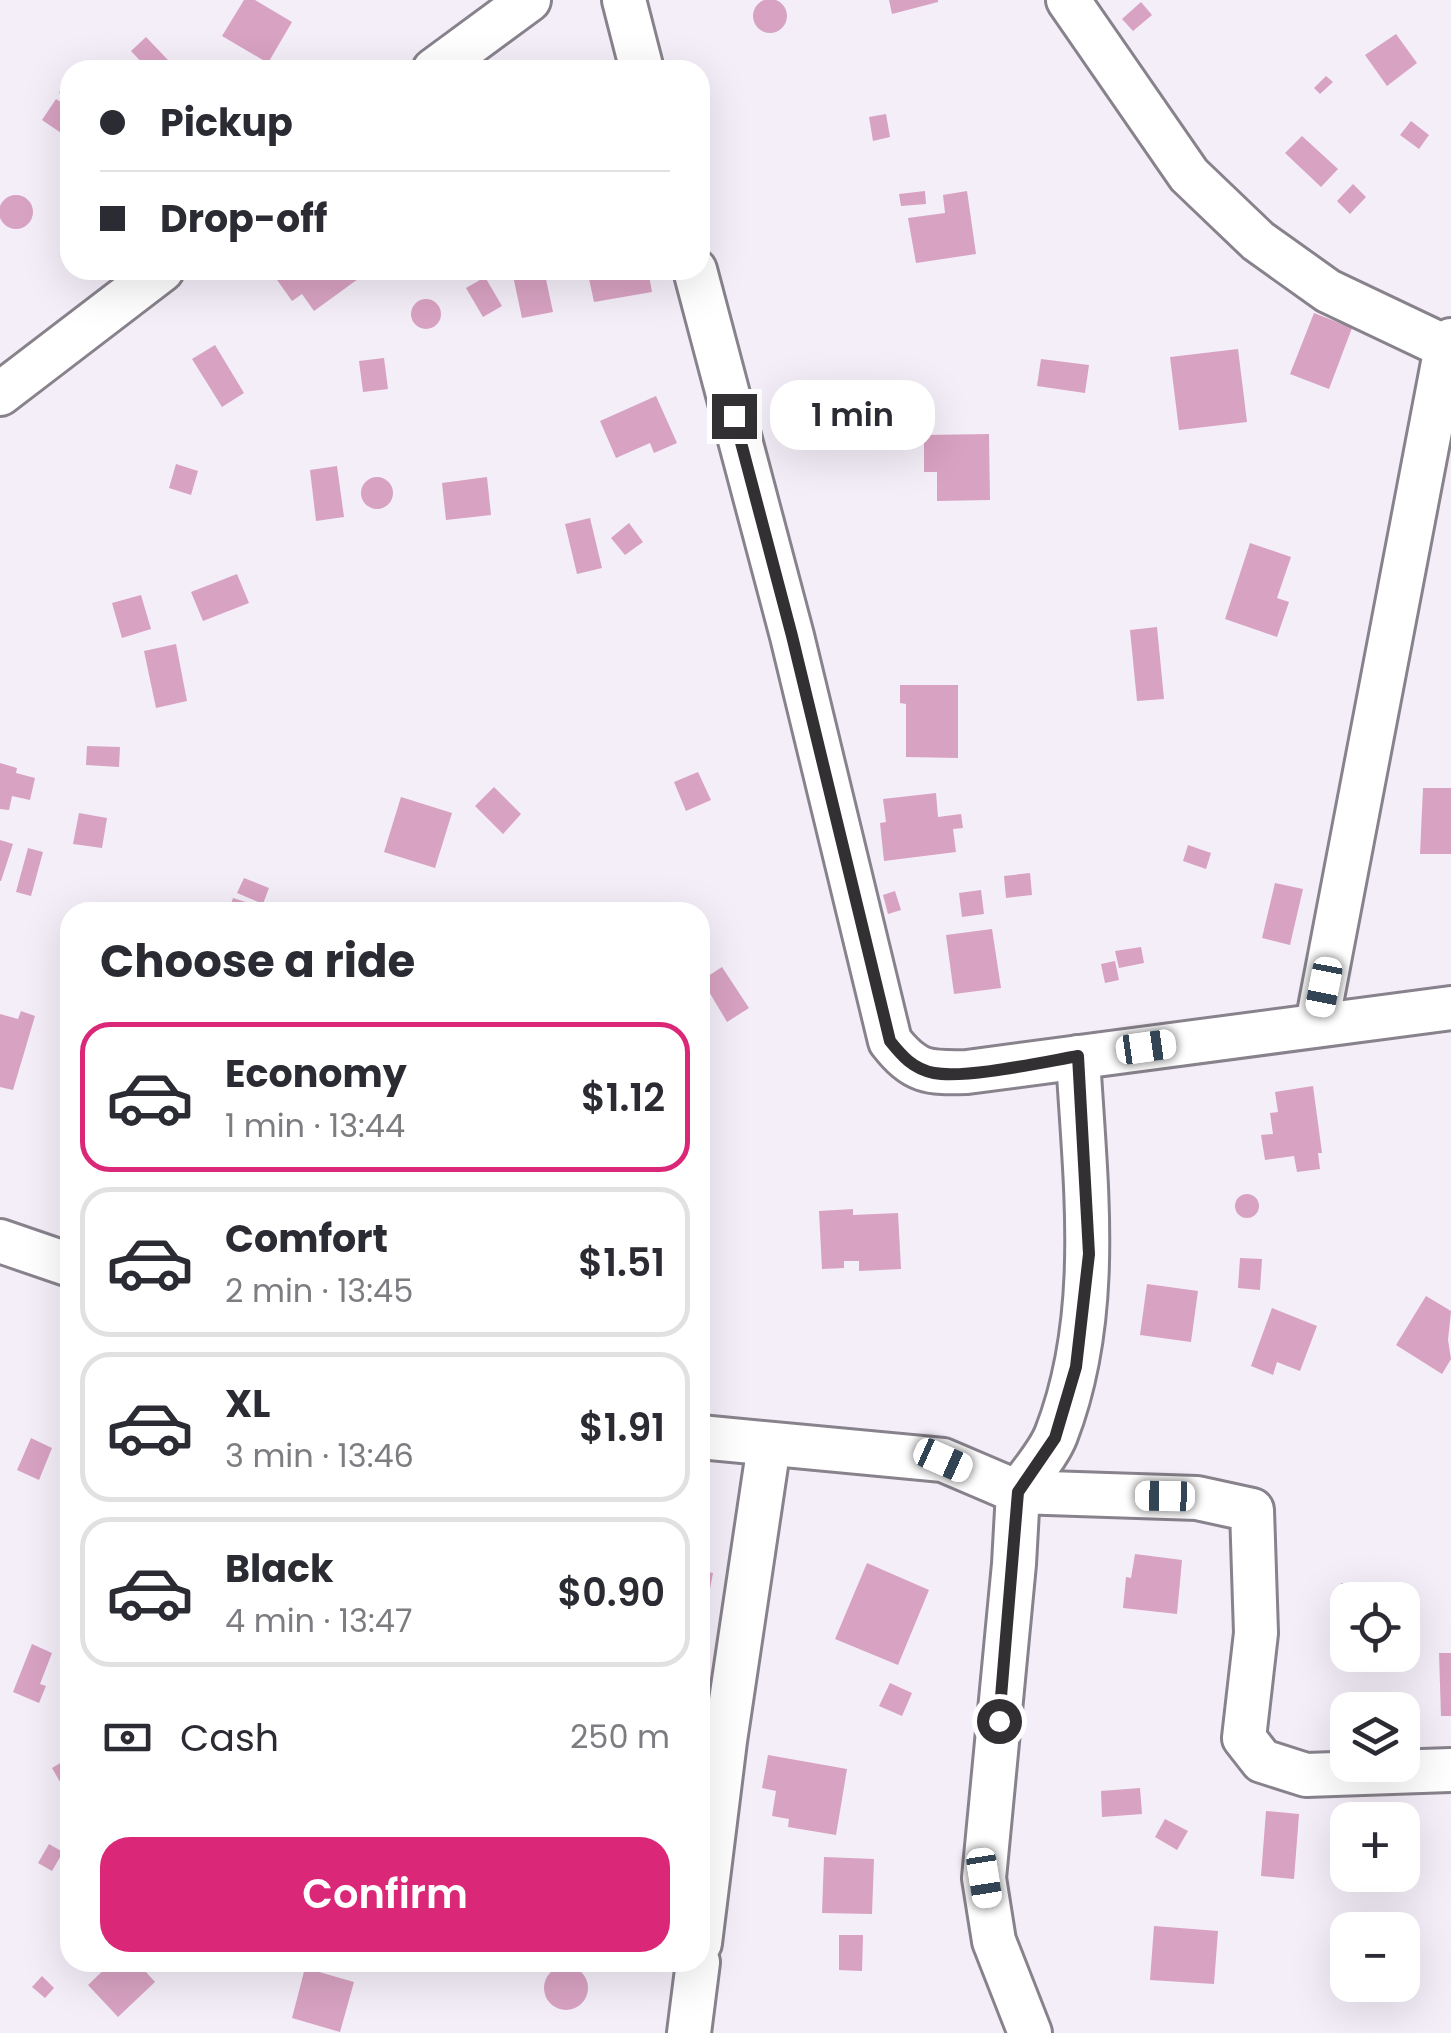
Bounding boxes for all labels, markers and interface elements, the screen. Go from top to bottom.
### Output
text: Pickup [160,96,293,149]
text: Drop-off [160,192,328,245]
callout: 1 min [769,381,934,451]
text: 1 min [811,392,894,437]
route end [712,394,757,439]
text: Choose a ride [100,930,415,993]
car [1304,955,1344,1019]
car [1114,1028,1178,1066]
text: Economy [225,1047,407,1100]
icon: car [105,1052,195,1142]
text: $1.12 [581,1071,665,1124]
text: 1 min · 13:44 [225,1103,405,1148]
text: Comfort [225,1212,388,1265]
icon: car [105,1217,195,1307]
text: $1.51 [578,1236,665,1289]
text: 2 min · 13:45 [225,1268,413,1313]
text: XL [225,1377,270,1430]
icon: car [105,1382,195,1472]
text: $1.91 [579,1401,665,1454]
text: 3 min · 13:46 [225,1433,414,1478]
car [909,1434,977,1486]
car [1135,1480,1195,1512]
text: Black [225,1542,334,1595]
icon: car [105,1547,195,1637]
text: $0.90 [557,1566,665,1619]
map controls [1330,1582,1420,2002]
button: locate [1330,1582,1420,1672]
text: 4 min · 13:47 [225,1598,412,1643]
button: layers [1330,1692,1420,1782]
route start [977,1699,1022,1744]
icon: cash [100,1710,155,1765]
text: Cash [180,1711,279,1764]
text: 250 m [570,1714,670,1759]
button: + [1330,1802,1420,1892]
button: Confirm [100,1837,670,1952]
car [964,1846,1004,1910]
button: − [1330,1912,1420,2002]

